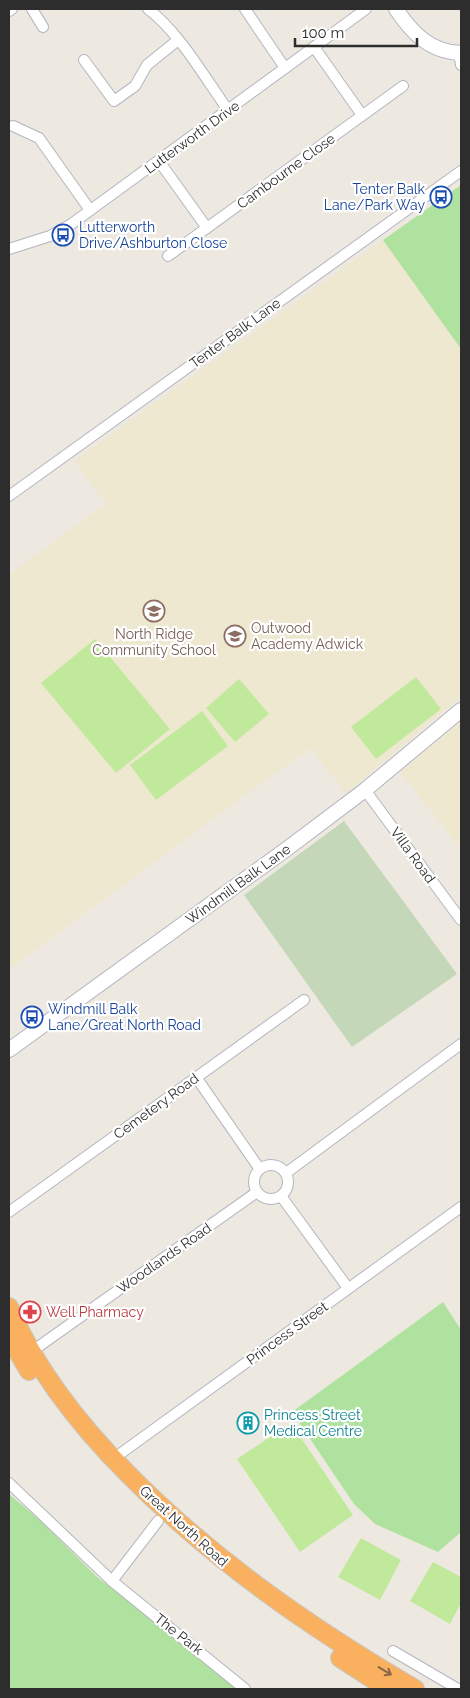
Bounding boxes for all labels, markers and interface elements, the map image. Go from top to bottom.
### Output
scale bar [295,15,418,47]
text: 100 m [302,24,344,42]
street label: Lutterworth Drive [142,97,242,177]
street label: Cambourne Close [234,130,338,212]
place label: Tenter Balk Lane/Park Way [324,181,426,213]
bus stop icon: Tenter Balk Lane/Park Way [429,185,453,209]
place label: Lutterworth Drive/Ashburton Close [79,219,227,251]
bus stop icon: Lutterworth Drive/Ashburton Close [51,223,75,247]
street label: Tenter Balk Lane [187,295,283,371]
school or university icon: North Ridge Community School [142,599,166,623]
place label: Outwood Academy Adwick [251,620,364,652]
school or university icon: Outwood Academy Adwick [223,624,247,648]
place label: North Ridge Community School [92,626,216,658]
street label: Villa Road [387,824,439,886]
street label: Windmill Balk Lane [183,841,293,927]
place label: Windmill Balk Lane/Great North Road [48,1001,201,1033]
bus stop icon: Windmill Balk Lane/Great North Road [20,1005,44,1029]
street label: Cemetery Road [110,1070,202,1142]
street label: Woodlands Road [114,1220,214,1296]
street label: Princess Street [243,1298,331,1368]
pharmacy icon: Well Pharmacy [18,1300,42,1324]
place label: Well Pharmacy [46,1304,144,1320]
place label: Princess Street Medical Centre [264,1407,362,1439]
building icon: Princess Street Medical Centre [236,1411,260,1435]
street label: Great North Road [137,1482,231,1570]
street label: The Park [152,1610,207,1658]
one-way arrow [377,1667,391,1677]

